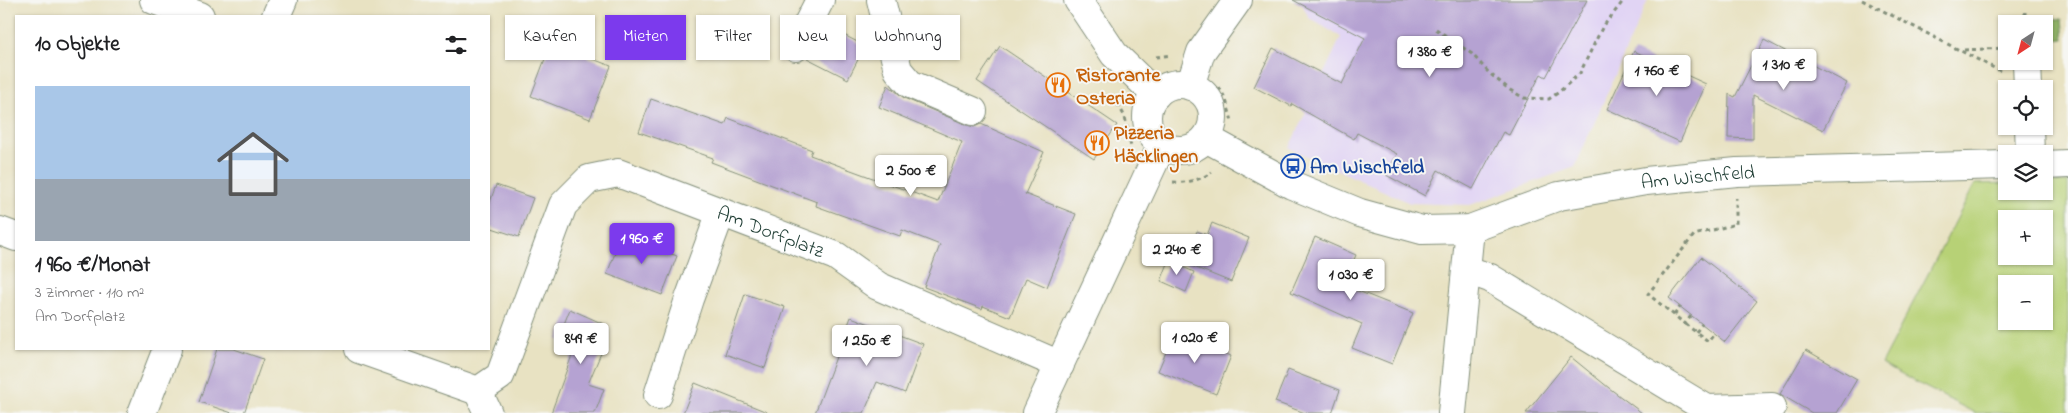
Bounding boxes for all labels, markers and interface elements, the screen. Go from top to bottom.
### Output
chip: Kaufen [505,15,595,60]
chip: Mieten [605,15,686,60]
chip: Filter [696,15,770,60]
chip: Neu [780,15,846,60]
chip: Wohnung [856,15,960,60]
north arrow [1998,15,2052,70]
map controls [1998,15,2053,330]
text: 10 Objekte [35,30,120,60]
icon: filters [442,31,470,59]
pin: 1 380 € [1384,36,1476,78]
text: 1 380 € [1408,40,1452,64]
pin: 1 310 € [1738,48,1830,91]
text: 1 310 € [1763,53,1805,77]
pin: 1 760 € [1611,54,1703,97]
text: 1 760 € [1635,59,1679,83]
place label: Ristorante Osteria [1076,62,1162,114]
restaurant icon: Ristorante Osteria [1045,72,1071,98]
button: locate [1998,80,2053,135]
icon: home [208,119,298,209]
place label: Pizzeria Häcklingen [1114,120,1198,173]
restaurant icon: Pizzeria Häcklingen [1084,130,1110,156]
button: layers [1998,145,2053,200]
bus stop icon: Am Wischfeld [1280,153,1306,179]
pin: 2 500 € [865,154,957,197]
place label: Am Wischfeld [1310,154,1425,183]
text: 2 500 € [886,159,936,183]
street label: Am Wischfeld [1640,160,1755,198]
street label: Am Dorfplatz [712,200,828,267]
button: + [1998,210,2053,265]
pin: 1 960 € [596,222,688,265]
text: 1 960 € [620,227,664,251]
pin: 2 240 € [1131,234,1223,276]
text: 2 240 € [1153,238,1201,262]
text: 1 960 €/Monat [35,251,150,281]
pin: 1 030 € [1305,258,1397,301]
text: 1 030 € [1329,263,1373,287]
button: − [1998,275,2053,330]
text: 3 Zimmer · 110 m² [35,281,144,305]
text: Am Dorfplatz [35,305,125,329]
pin: 849 € [546,322,616,365]
pin: 1 020 € [1149,322,1241,364]
pin: 1 250 € [821,324,913,367]
text: 1 020 € [1172,326,1218,350]
text: 849 € [565,327,597,351]
text: 1 250 € [843,329,891,353]

